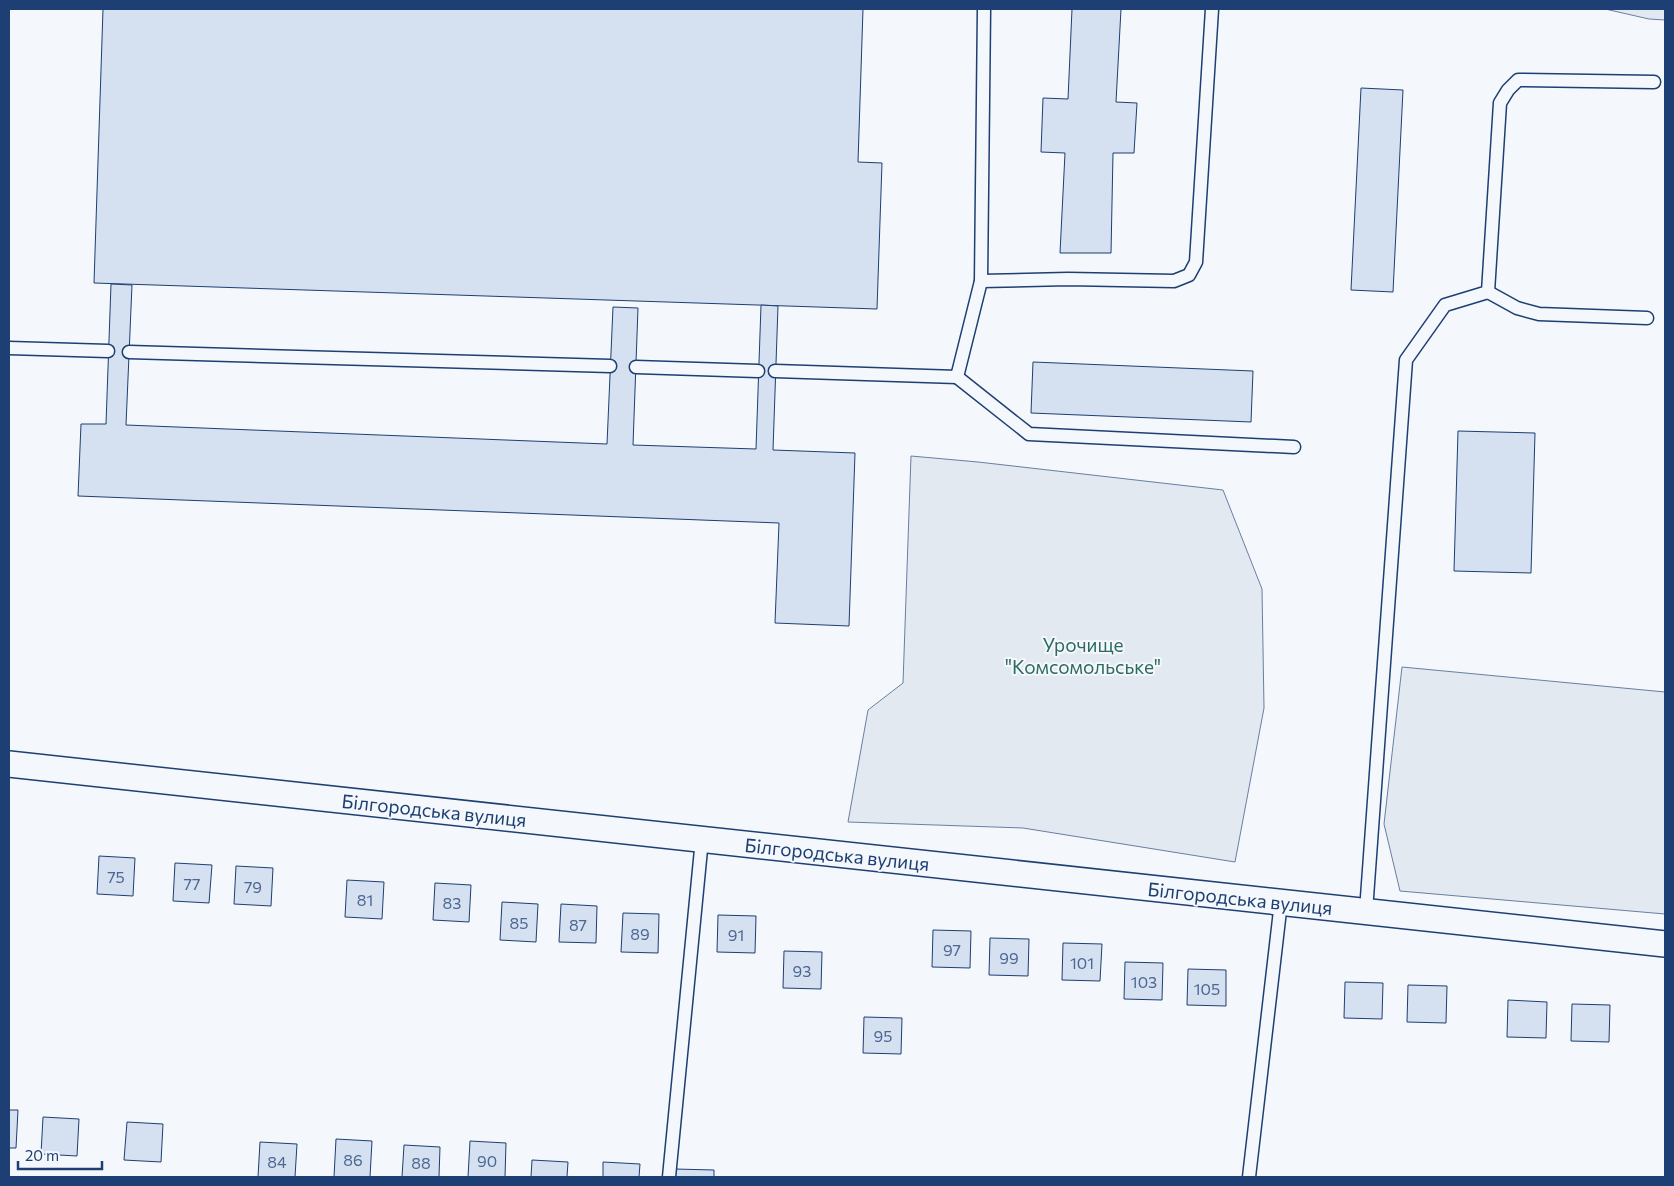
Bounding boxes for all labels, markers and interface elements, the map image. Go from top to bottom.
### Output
park label: Урочище "Комсомольське" [1005,633,1161,678]
street label: Білгородська вулиця [340,789,528,831]
street label: Білгородська вулиця [743,833,931,875]
house number: 75 [107,867,125,886]
house number: 77 [184,874,200,893]
house number: 79 [244,877,262,896]
street label: Білгородська вулиця [1146,877,1334,919]
house number: 81 [357,890,373,909]
house number: 83 [443,893,461,912]
house number: 85 [510,913,528,932]
house number: 87 [569,915,587,934]
house number: 89 [630,924,650,943]
house number: 91 [728,925,744,944]
house number: 97 [943,940,961,959]
house number: 99 [999,948,1019,967]
house number: 101 [1070,953,1094,972]
house number: 93 [793,961,811,980]
house number: 103 [1131,972,1157,991]
house number: 105 [1194,979,1220,998]
house number: 95 [874,1026,892,1045]
scale bar [18,1138,101,1170]
text: 20 m [25,1146,59,1164]
house number: 86 [343,1150,363,1169]
house number: 90 [477,1151,497,1170]
house number: 84 [267,1152,287,1171]
house number: 88 [411,1153,431,1172]

